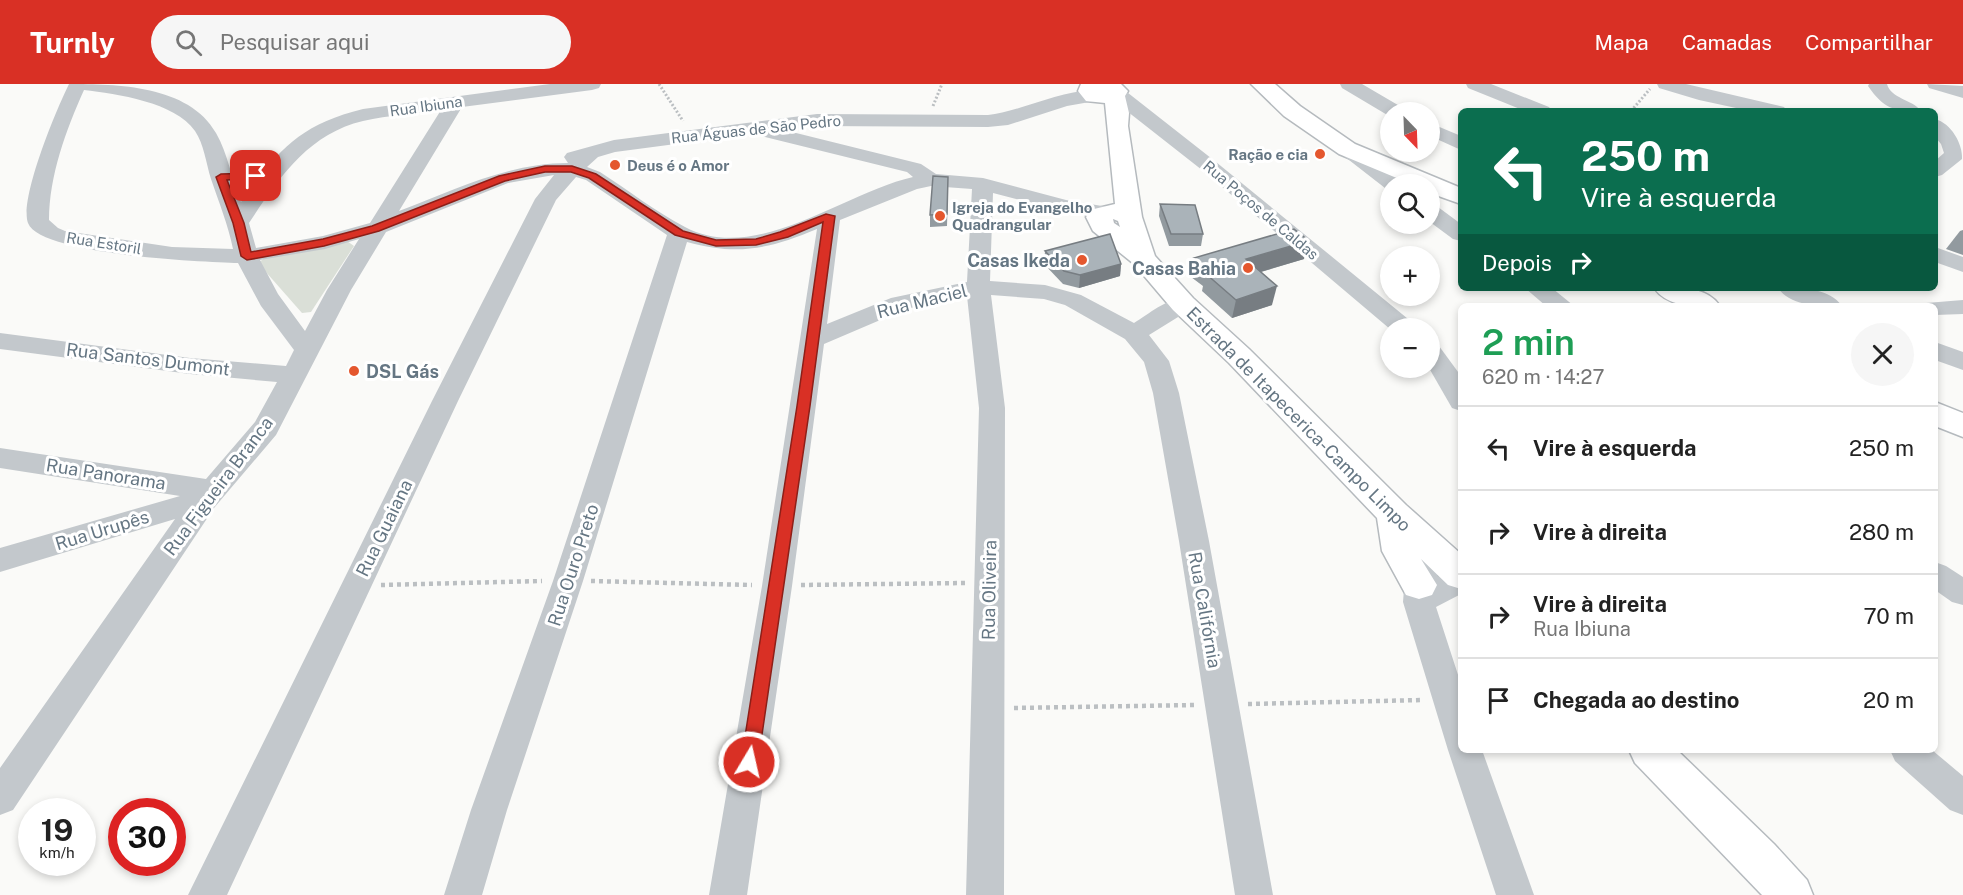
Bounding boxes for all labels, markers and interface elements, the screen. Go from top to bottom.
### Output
search box [151,15,571,69]
text: Turnly [30,26,115,59]
icon: search [172,26,205,59]
text: Pesquisar aqui [220,29,369,55]
text: Mapa [1595,30,1649,55]
text: Camadas [1682,30,1772,55]
text: Compartilhar [1805,30,1933,55]
street label: Rua Ibiuna [389,92,463,120]
north arrow [1380,102,1440,162]
map controls [1380,102,1440,378]
street label: Rua Águas de São Pedro [670,112,842,146]
text: 250 m [1581,131,1710,180]
icon: left [1482,132,1560,210]
place label: Ração e cia [1228,146,1308,163]
marker: Ração e cia [1313,147,1327,161]
pin [230,150,281,201]
place label: Deus é o Amor [627,157,729,174]
street label: Rua Poços de Caldas [1200,157,1322,263]
marker: Deus é o Amor [608,158,622,172]
icon: arrive [239,159,272,192]
button: search [1380,174,1440,234]
text: Vire à esquerda [1581,181,1776,213]
place label: Igreja do Evangelho Quadrangular [952,199,1093,233]
marker: Igreja do Evangelho Quadrangular [933,209,947,223]
street label: Rua Estoril [65,229,143,257]
button: + [1380,246,1440,306]
icon: right [1564,246,1597,279]
place label: Casas Ikeda [967,250,1070,271]
text: Depois [1482,250,1552,276]
marker: Casas Ikeda [1075,253,1089,267]
place label: Casas Bahia [1132,258,1236,279]
marker: Casas Bahia [1241,261,1255,275]
street label: Rua Maciel [875,280,969,322]
street label: Estrada de Itapecerica-Campo Limpo [1182,302,1416,536]
button: − [1380,318,1440,378]
text: 2 min [1482,321,1575,363]
button: close [1851,323,1914,386]
street label: Rua Santos Dumont [65,339,231,379]
place label: DSL Gás [366,361,439,382]
marker: DSL Gás [347,364,361,378]
text: 620 m · 14:27 [1482,365,1605,389]
street label: Rua Figueira Branca [159,413,277,559]
icon: left [1482,432,1515,465]
text: Vire à esquerda [1533,435,1697,461]
text: 250 m [1849,435,1914,461]
street label: Rua Panorama [45,454,167,494]
street label: Rua Guaiana [352,476,416,580]
street label: Rua Ouro Preto [543,501,603,629]
street label: Rua Urupês [53,506,151,554]
icon: right [1482,516,1515,549]
text: Vire à direita [1533,519,1667,545]
text: 280 m [1849,519,1914,545]
street label: Rua Oliveira [978,540,1000,640]
street label: Rua Califórnia [1184,550,1226,670]
text: Vire à direita [1533,591,1667,617]
icon: right [1482,600,1515,633]
text: 70 m [1863,603,1914,629]
text: Rua Ibiuna [1533,617,1631,641]
icon: arrive [1482,684,1515,717]
text: Chegada ao destino [1533,687,1739,713]
text: 20 m [1863,687,1914,713]
position arrow [717,730,781,794]
speed limit sign: 30 [108,798,186,876]
text: 19 [41,812,73,848]
text: km/h [39,844,75,861]

